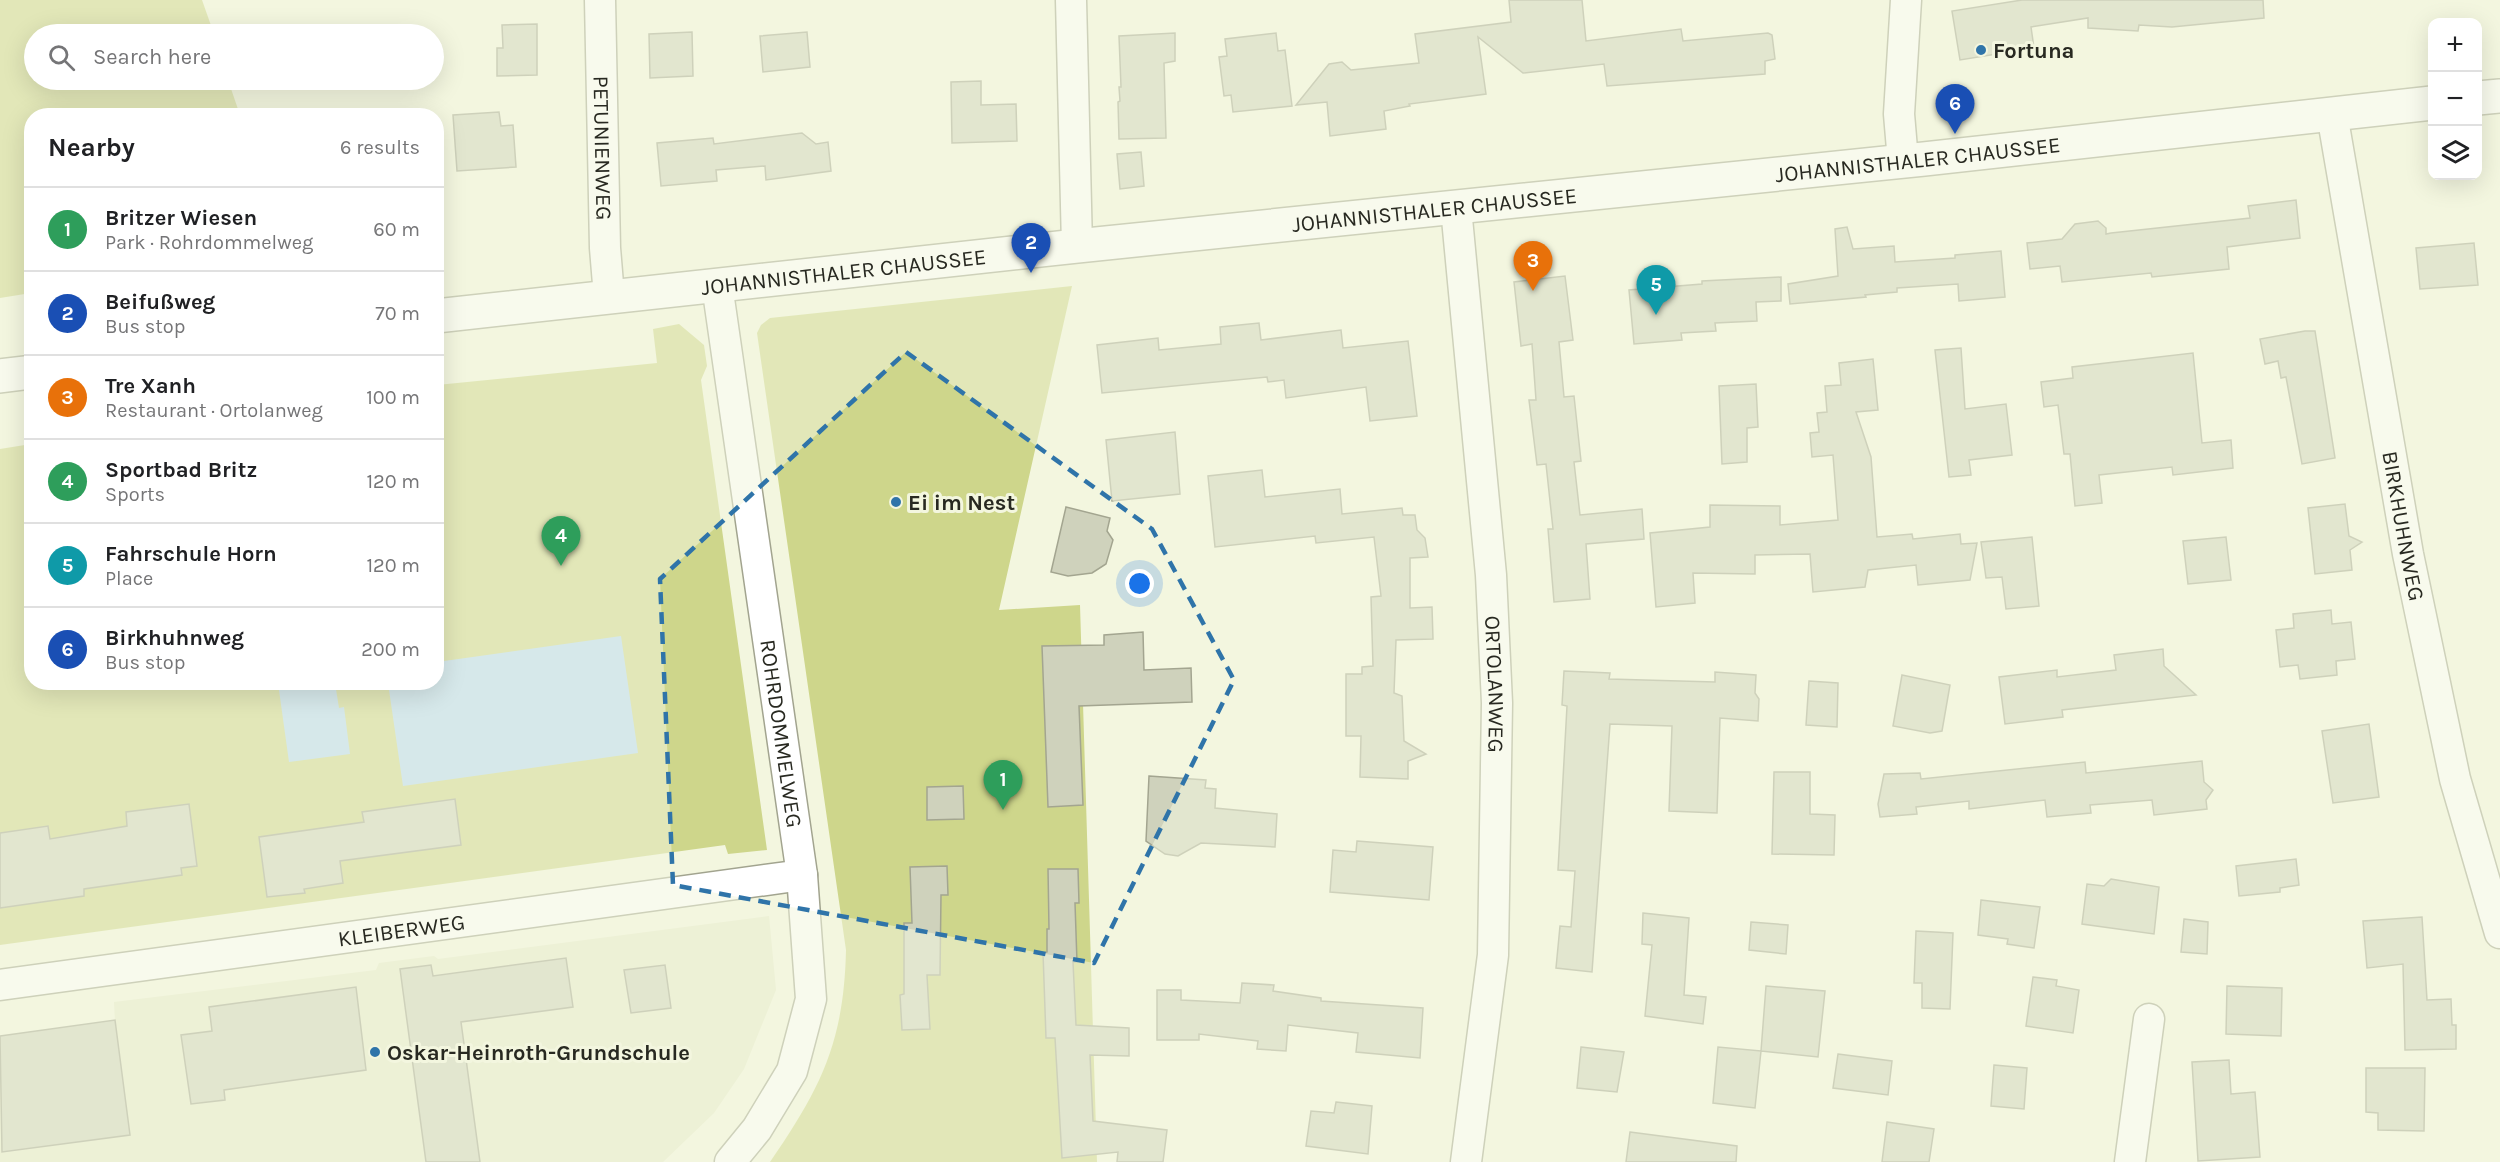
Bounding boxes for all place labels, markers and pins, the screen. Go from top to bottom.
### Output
place label: Fortuna [1993,38,2074,64]
marker: Fortuna [1974,43,1988,57]
pin: 6 [1936,84,1974,134]
pin: 2 [1012,224,1050,273]
pin: 3 [1514,242,1552,291]
pin: 5 [1636,266,1676,315]
place label: Ei im Nest [908,490,1015,516]
marker: Ei im Nest [889,495,903,509]
pin: 4 [542,516,580,566]
pin: 1 [984,760,1022,810]
place label: Oskar-Heinroth-Grundschule [387,1040,690,1066]
marker: Oskar-Heinroth-Grundschule [368,1045,382,1059]

